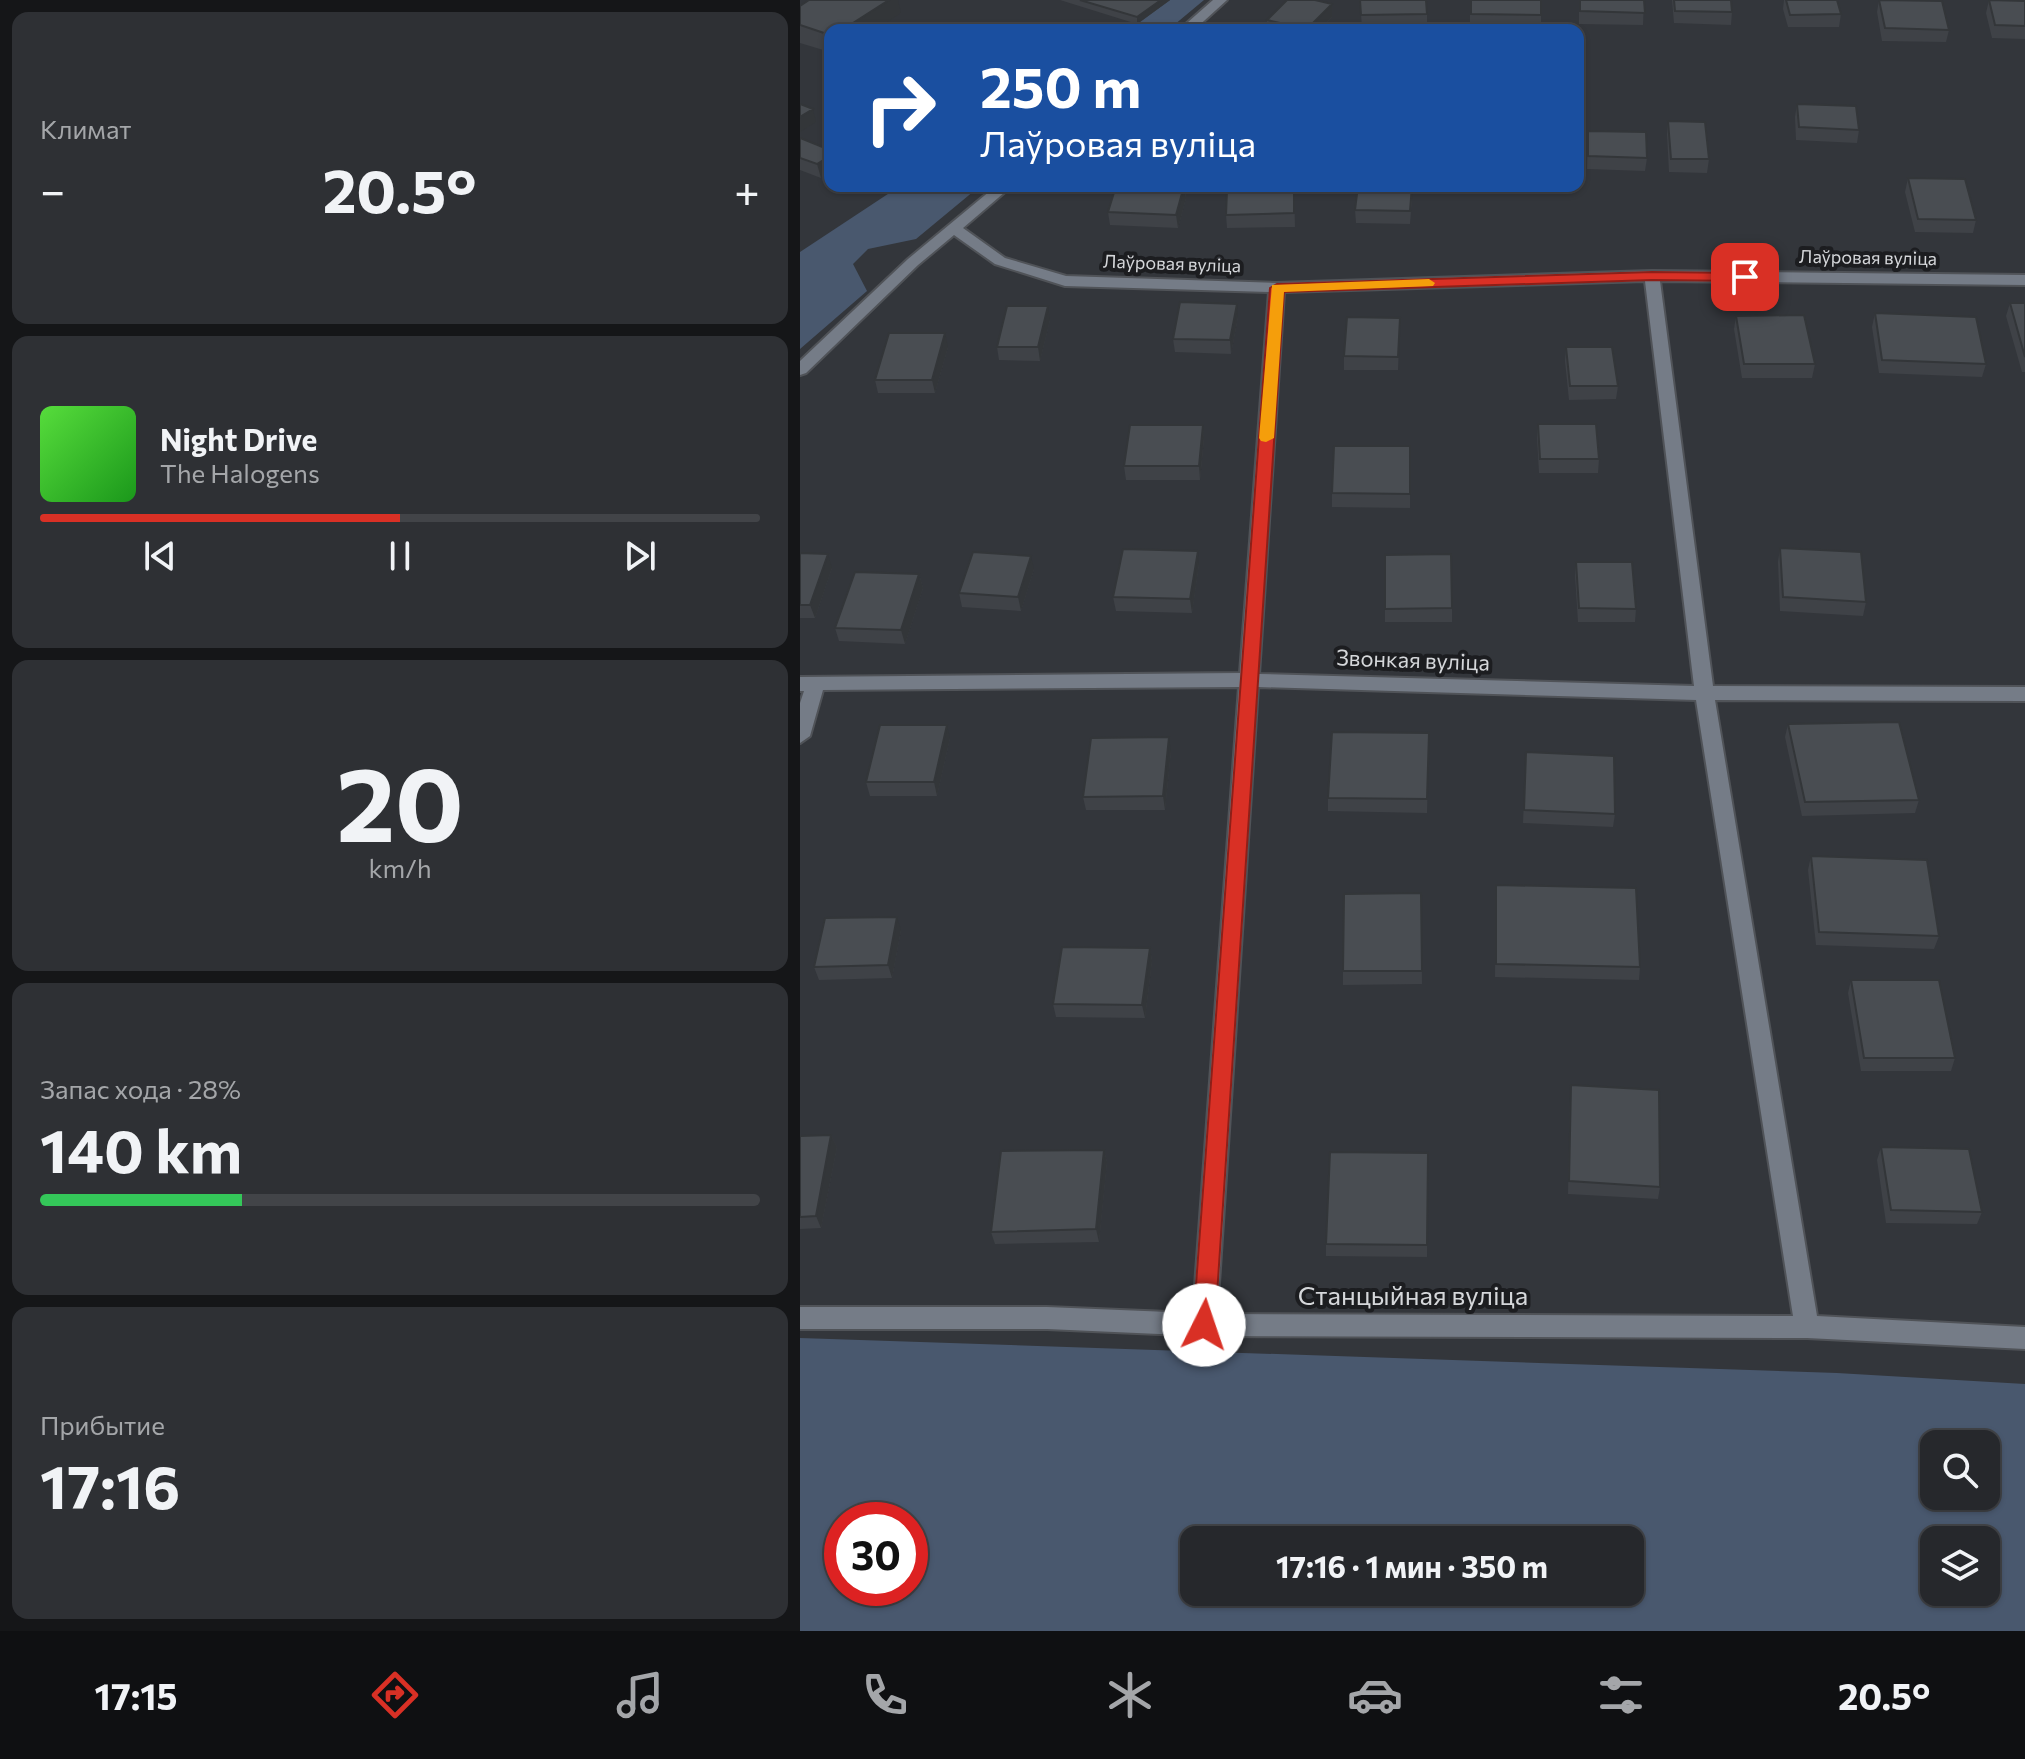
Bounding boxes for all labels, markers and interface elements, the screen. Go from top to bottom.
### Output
text: 250 m [980,51,1141,120]
icon: right [848,56,952,160]
text: Климат [40,113,132,144]
text: Лаўровая вуліца [980,120,1256,164]
text: 20.5° [323,152,477,225]
text: − [40,162,65,216]
text: + [734,162,760,216]
pin [1711,243,1779,311]
street label: Лаўровая вуліца [1799,245,1937,269]
street label: Лаўровая вуліца [1103,250,1241,276]
icon: arrive [1723,255,1767,299]
text: Night Drive [160,420,317,457]
text: The Halogens [160,457,320,488]
icon: previous [138,534,182,578]
icon: pause [378,534,422,578]
icon: next [618,534,662,578]
street label: Звонкая вуліца [1336,643,1490,676]
text: 20 [336,736,464,863]
text: km/h [368,852,432,883]
text: Запас хода · 28% [40,1073,241,1104]
text: 140 km [40,1112,242,1185]
street label: Станцыйная вуліца [1298,1279,1528,1310]
position arrow [1162,1283,1246,1367]
text: Прибытие [40,1409,165,1440]
map controls [1920,1430,2000,1606]
button: search [1920,1430,2000,1510]
text: 17:16 [40,1448,180,1521]
speed limit sign: 30 [824,1502,928,1606]
button: layers [1920,1526,2000,1606]
text: 17:16 · 1 мин · 350 m [1276,1547,1548,1584]
icon: directions [367,1667,423,1723]
icon: music [612,1667,668,1723]
icon: phone [857,1667,913,1723]
icon: climate [1102,1667,1158,1723]
icon: car [1347,1667,1403,1723]
icon: filters [1593,1667,1649,1723]
text: 17:15 [95,1673,177,1717]
text: 20.5° [1838,1673,1930,1717]

